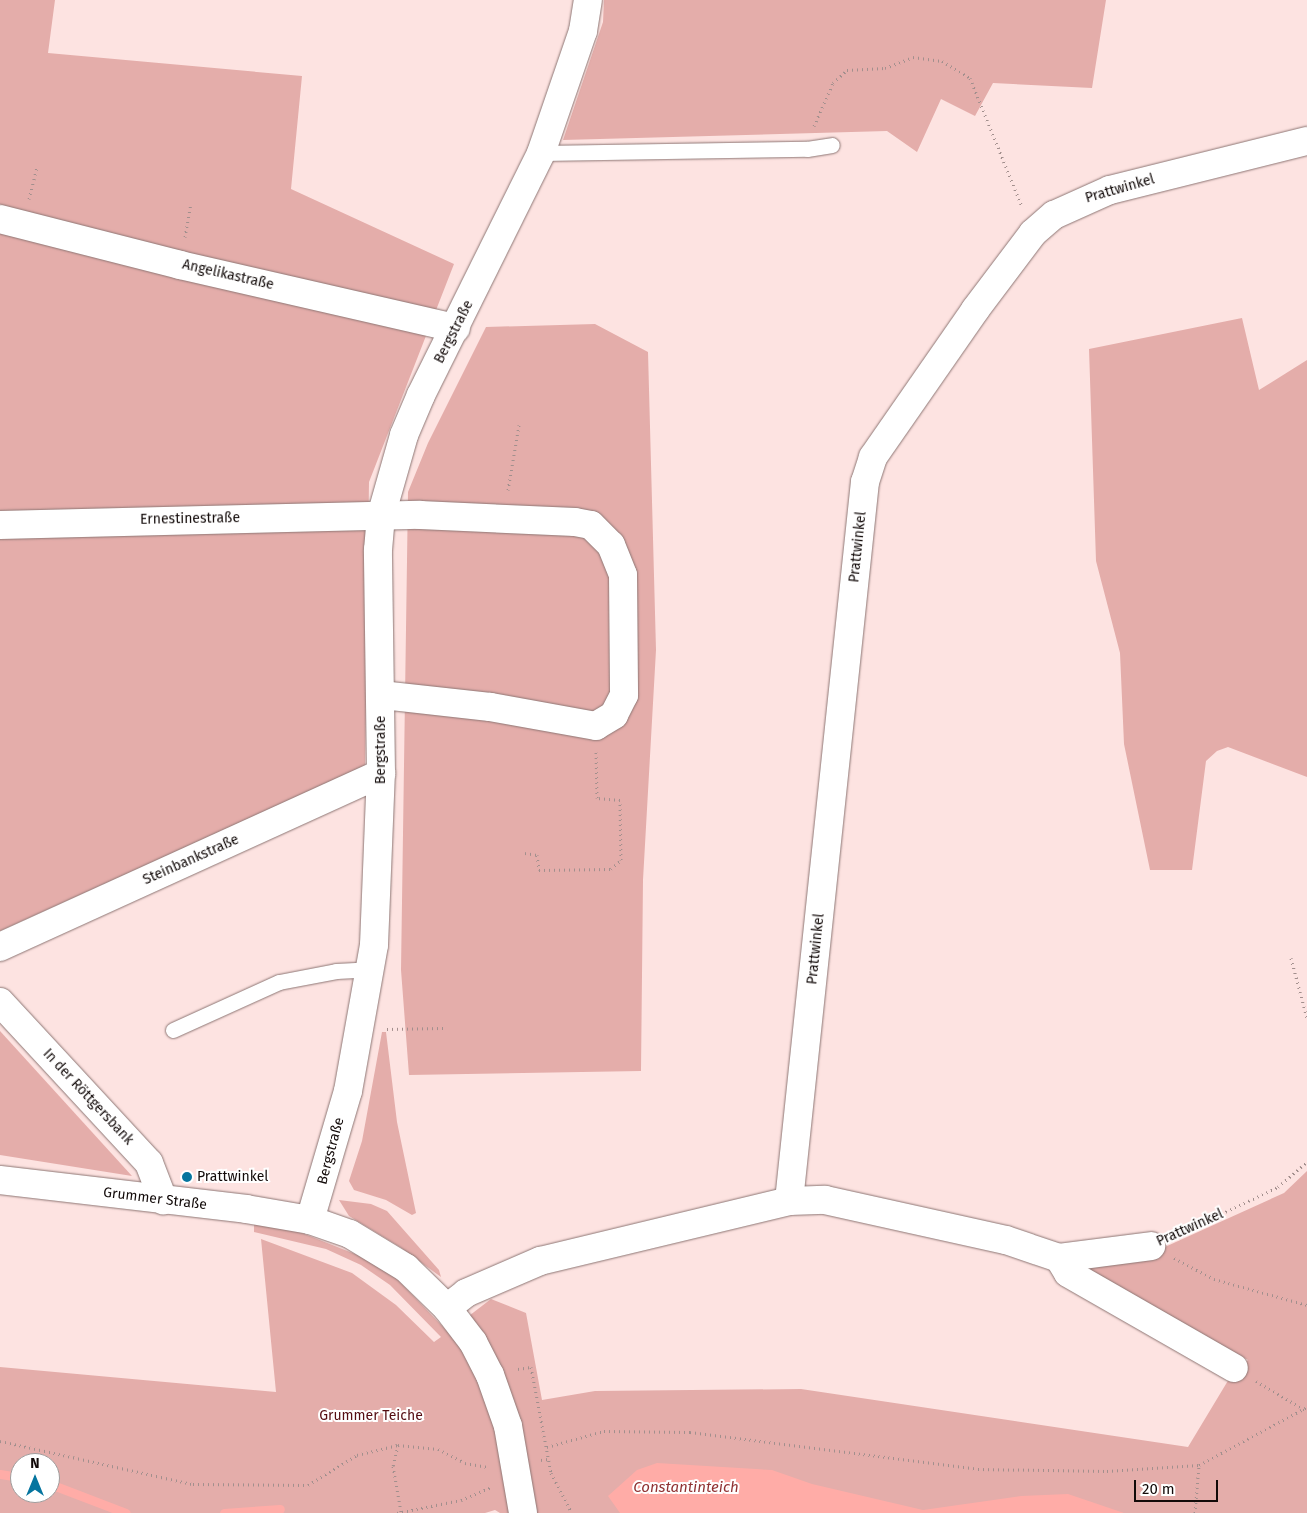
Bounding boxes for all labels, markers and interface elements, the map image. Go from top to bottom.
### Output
street label: Prattwinkel [1083,171,1157,207]
street label: Angelikastraße [181,256,275,294]
street label: Bergstraße [431,298,477,366]
street label: Ernestinestraße [140,510,240,528]
street label: Prattwinkel [846,511,870,583]
street label: Bergstraße [373,716,389,784]
street label: Steinbankstraße [140,831,242,889]
street label: Prattwinkel [804,913,828,985]
street label: In der Röttgersbank [39,1046,137,1148]
street label: Bergstraße [314,1116,348,1186]
place label: Prattwinkel [197,1169,268,1185]
marker: Prattwinkel [181,1171,193,1183]
street label: Grummer Straße [102,1184,208,1214]
street label: Prattwinkel [1154,1206,1226,1250]
park label: Grummer Teiche [319,1408,423,1424]
north arrow [10,1453,60,1503]
text: N [30,1455,40,1472]
scale bar [1137,1470,1221,1502]
water label: Constantinteich [633,1479,739,1497]
text: 20 m [1142,1480,1175,1498]

